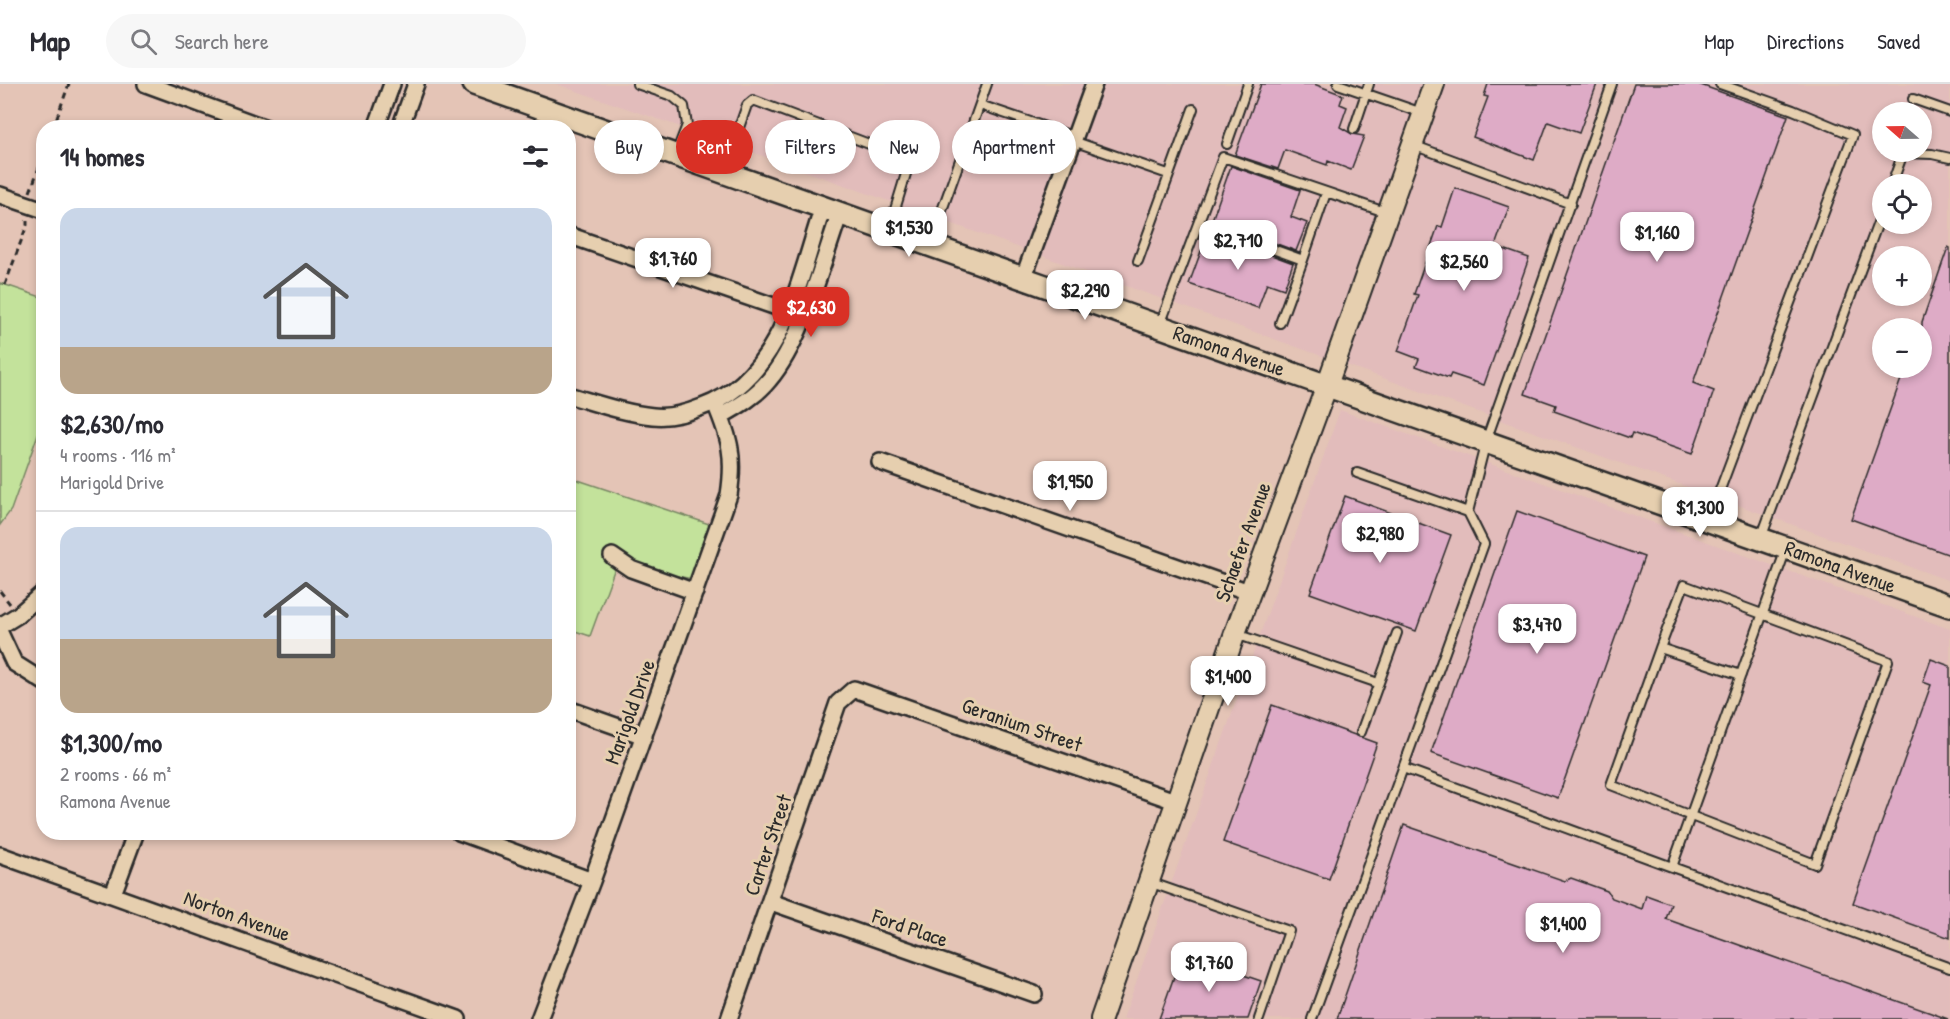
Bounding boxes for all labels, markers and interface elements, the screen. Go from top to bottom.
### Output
search box [106,14,526,68]
text: Map [30,22,70,60]
icon: search [127,25,160,58]
text: Search here [175,26,269,56]
text: Map [1704,27,1734,56]
text: Directions [1767,27,1844,56]
text: Saved [1877,27,1920,56]
north arrow [1872,102,1932,162]
map controls [1872,102,1932,378]
chip: Buy [594,120,664,174]
chip: Rent [676,120,753,174]
chip: Filters [765,120,856,174]
chip: New [868,120,940,174]
chip: Apartment [952,120,1076,174]
text: 14 homes [60,139,145,174]
icon: filters [519,140,552,173]
button: locate [1872,174,1932,234]
pin: $1,530 [860,207,958,258]
pin: $1,160 [1608,212,1706,263]
text: $1,530 [885,213,933,240]
text: $1,160 [1634,218,1680,245]
pin: $2,710 [1189,220,1287,271]
text: $2,710 [1213,226,1263,253]
pin: $1,760 [624,238,722,289]
pin: $2,560 [1415,241,1513,292]
text: $1,760 [649,244,697,271]
button: + [1872,246,1932,306]
icon: home [252,247,360,355]
text: $2,560 [1440,247,1488,274]
pin: $2,290 [1036,270,1134,321]
text: $2,290 [1060,276,1110,303]
pin: $2,630 [762,287,860,338]
text: $2,630 [786,293,836,320]
street label: Ramona Avenue [1169,318,1289,383]
button: − [1872,318,1932,378]
text: $2,630/mo [60,406,163,441]
text: 4 rooms · 116 m² [60,441,176,468]
pin: $1,950 [1021,461,1119,512]
text: $1,950 [1047,467,1093,494]
text: Marigold Drive [60,468,164,495]
street label: Schaefer Avenue [1207,478,1278,606]
pin: $1,300 [1651,487,1749,538]
text: $1,300 [1676,493,1724,520]
pin: $2,980 [1331,513,1429,564]
text: $2,980 [1356,519,1404,546]
street label: Ramona Avenue [1781,533,1900,600]
icon: home [252,566,360,674]
pin: $3,470 [1488,604,1586,655]
text: $3,470 [1512,610,1562,637]
street label: Marigold Drive [597,655,662,768]
pin: $1,400 [1179,656,1277,707]
text: $1,400 [1205,662,1251,689]
street label: Geranium Street [958,690,1087,759]
text: $1,300/mo [60,725,162,760]
text: 2 rooms · 66 m² [60,760,171,787]
text: Ramona Avenue [60,787,171,814]
street label: Carter Street [737,790,799,899]
street label: Norton Avenue [180,883,294,948]
street label: Ford Place [868,901,952,954]
pin: $1,400 [1514,903,1612,954]
text: $1,400 [1540,909,1586,936]
pin: $1,760 [1160,942,1258,993]
text: $1,760 [1185,948,1233,975]

